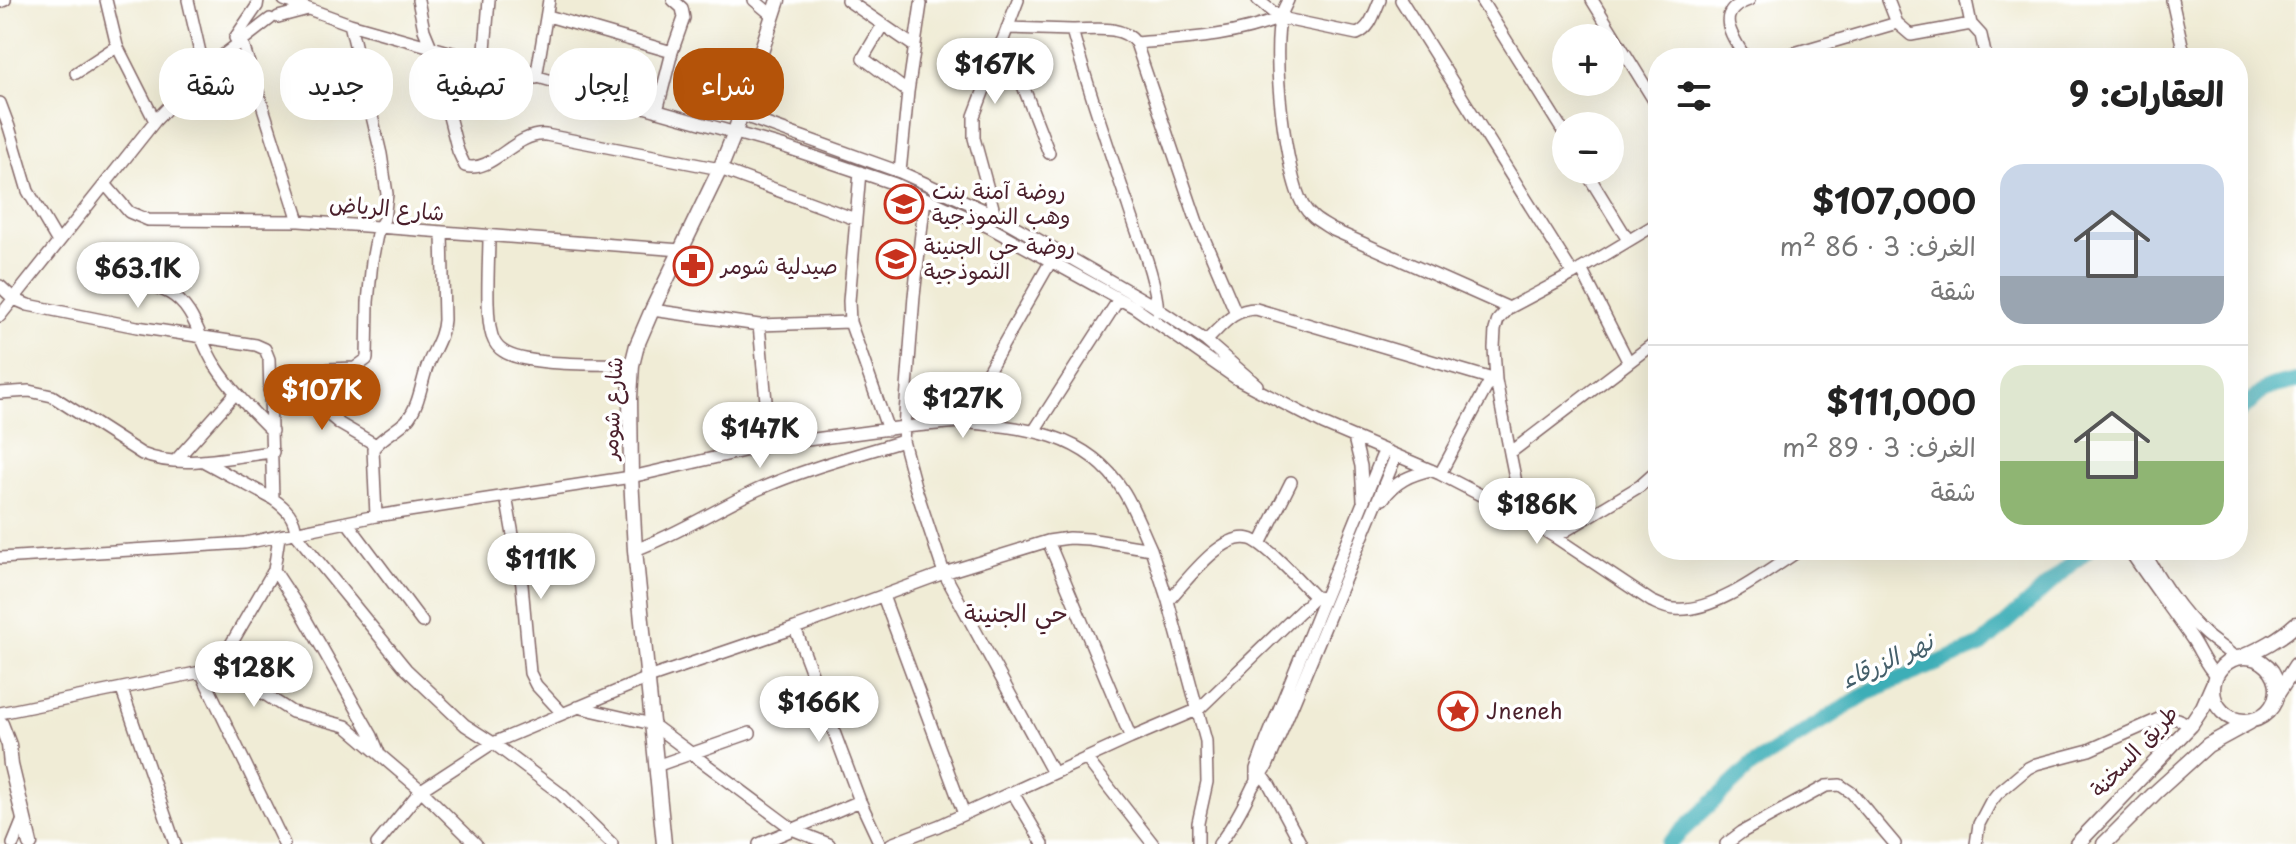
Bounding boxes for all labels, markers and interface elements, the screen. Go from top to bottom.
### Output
map controls [1552,24,1624,184]
button: + [1552,24,1624,96]
pin: $167K [939,38,1051,106]
text: $167K [955,44,1035,83]
chip: شقة [159,48,264,120]
chip: جديد [280,48,393,120]
chip: تصفية [409,48,533,120]
chip: إيجار [549,48,657,120]
chip: شراء [673,48,784,120]
text: العقارات: 9 [2069,67,2224,119]
icon: filters [1672,74,1716,118]
button: − [1552,112,1624,184]
place label: روضة آمنة بنت وهب النموذجية [932,173,1070,231]
text: $107,000 [1812,174,1976,226]
school or university icon: روضة آمنة بنت وهب النموذجية [883,183,925,225]
street label: شارع الرياض [328,185,446,229]
icon: home [2064,196,2160,292]
text: الغرف: 3 · 86 m² [1779,226,1976,265]
place label: روضة حي الجنينة النموذجية [924,228,1075,286]
school or university icon: روضة حي الجنينة النموذجية [875,238,917,280]
pin: $63.1K [73,242,203,310]
pharmacy icon: صيدلية شومر [672,245,714,287]
text: $63.1K [95,248,181,287]
place label: صيدلية شومر [719,248,838,281]
text: شقة [1931,270,1976,309]
street label: شارع شومر [591,356,631,462]
pin: $107K [266,364,378,432]
text: $107K [282,370,362,409]
pin: $127K [907,372,1019,440]
text: $111,000 [1826,375,1976,427]
text: $127K [922,378,1004,417]
icon: home [2064,397,2160,493]
pin: $147K [704,402,816,470]
text: $147K [721,408,800,447]
text: الغرف: 3 · 89 m² [1782,427,1976,466]
text: شقة [1931,471,1976,510]
pin: $186K [1481,478,1593,546]
text: $186K [1497,484,1577,523]
pin: $111K [485,533,597,601]
text: $111K [505,539,577,578]
district label: حي الجنينة [964,594,1068,635]
water label: نهر الزرقاء [1834,621,1941,696]
pin: $128K [198,641,310,709]
text: $128K [213,647,295,686]
pin: $166K [763,676,875,744]
text: $166K [778,682,860,721]
place icon: Jneneh [1437,690,1479,732]
place label: Jneneh [1486,693,1562,726]
street label: طريق السخنة [2081,696,2184,804]

